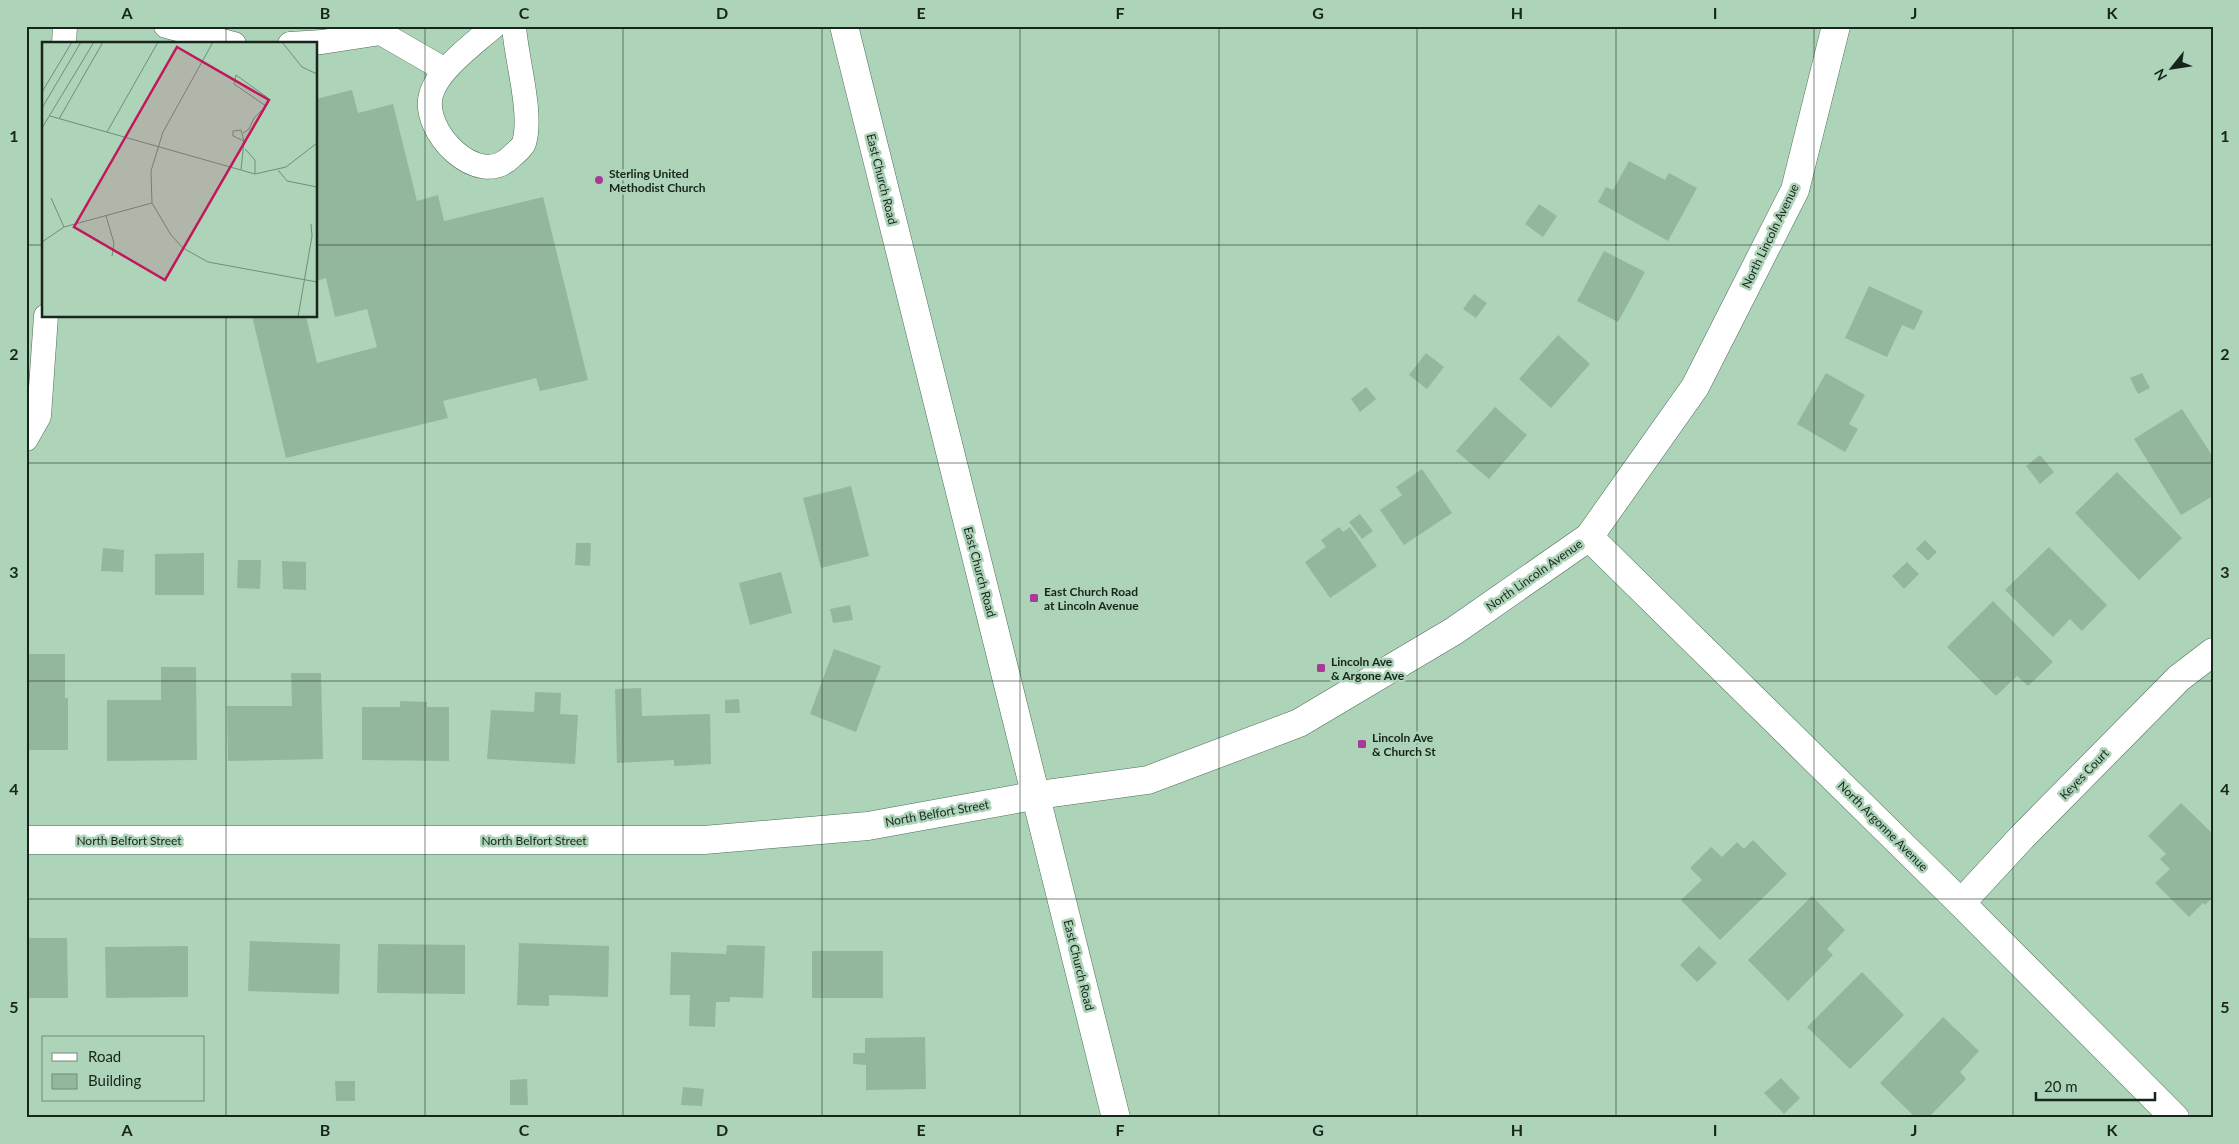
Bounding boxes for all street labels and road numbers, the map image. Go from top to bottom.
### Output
street label: East Church Road [863,132,901,226]
street label: North Lincoln Avenue [1738,181,1802,291]
street label: East Church Road [961,525,999,619]
street label: North Lincoln Avenue [1483,536,1585,614]
street label: Keyes Court [2056,745,2112,802]
street label: North Argonne Avenue [1835,778,1931,874]
street label: North Belfort Street [884,796,991,830]
street label: North Belfort Street [76,833,182,848]
street label: North Belfort Street [481,833,587,848]
street label: East Church Road [1060,918,1098,1012]

